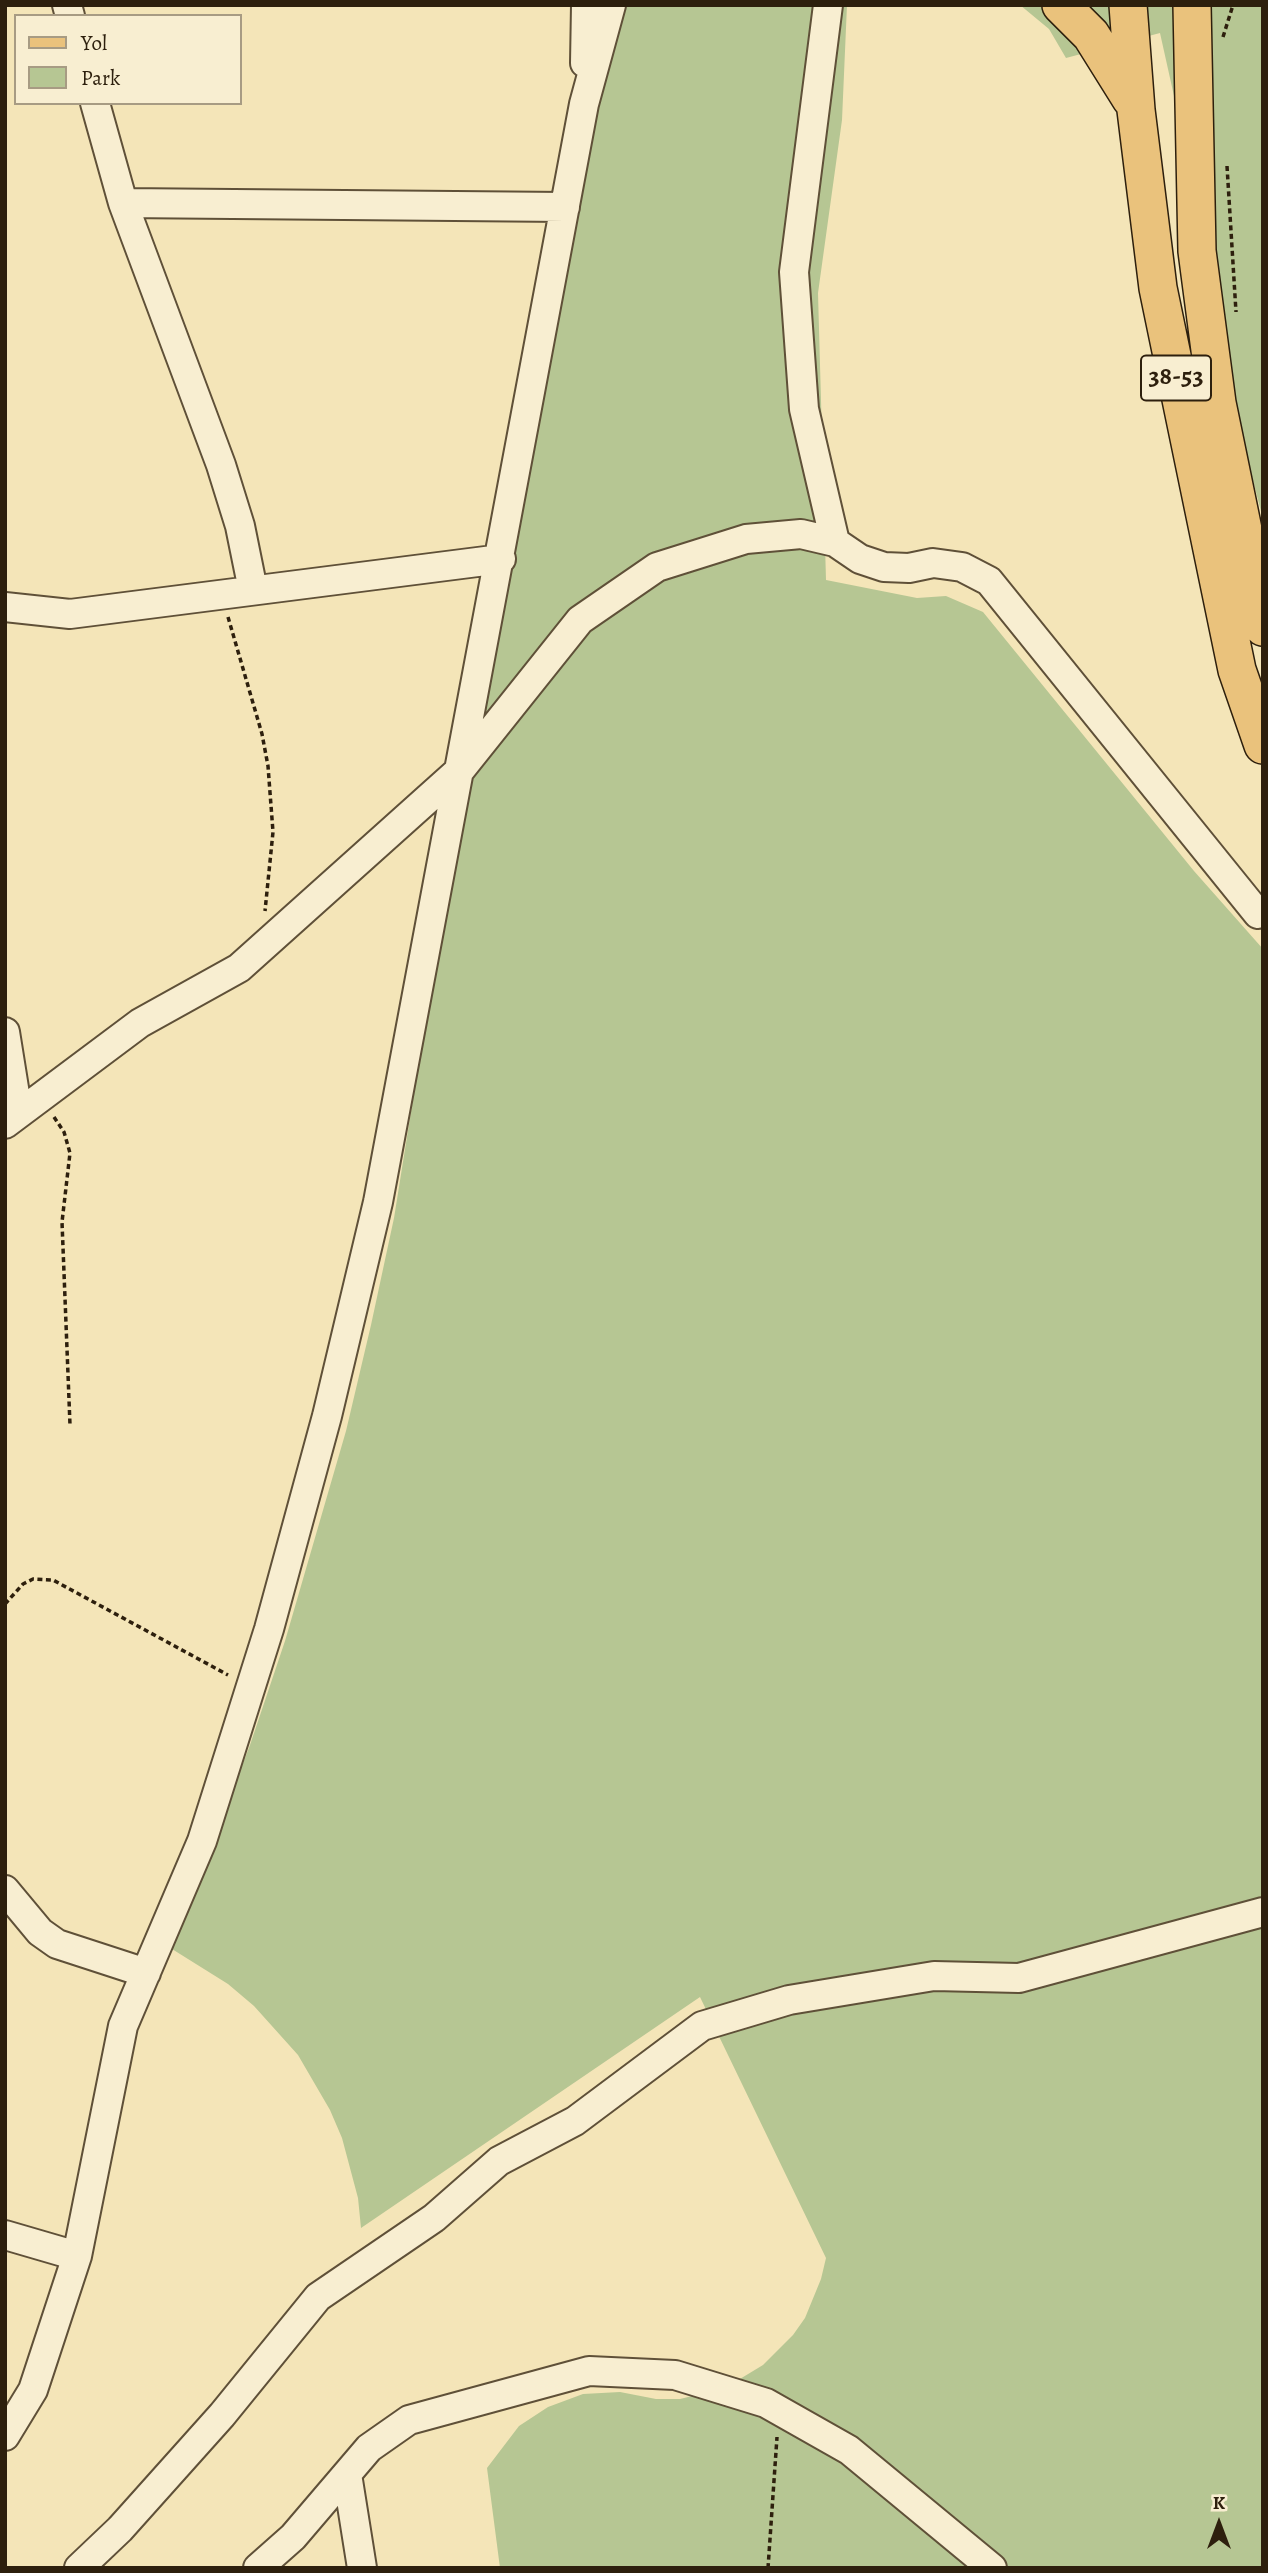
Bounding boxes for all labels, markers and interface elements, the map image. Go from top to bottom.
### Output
legend [14,14,242,105]
text: Yol [81,29,107,57]
text: Park [81,64,120,92]
road number: 38-53 [1141,356,1211,400]
north arrow [1184,2489,1254,2559]
text: K [1213,2490,1225,2516]

